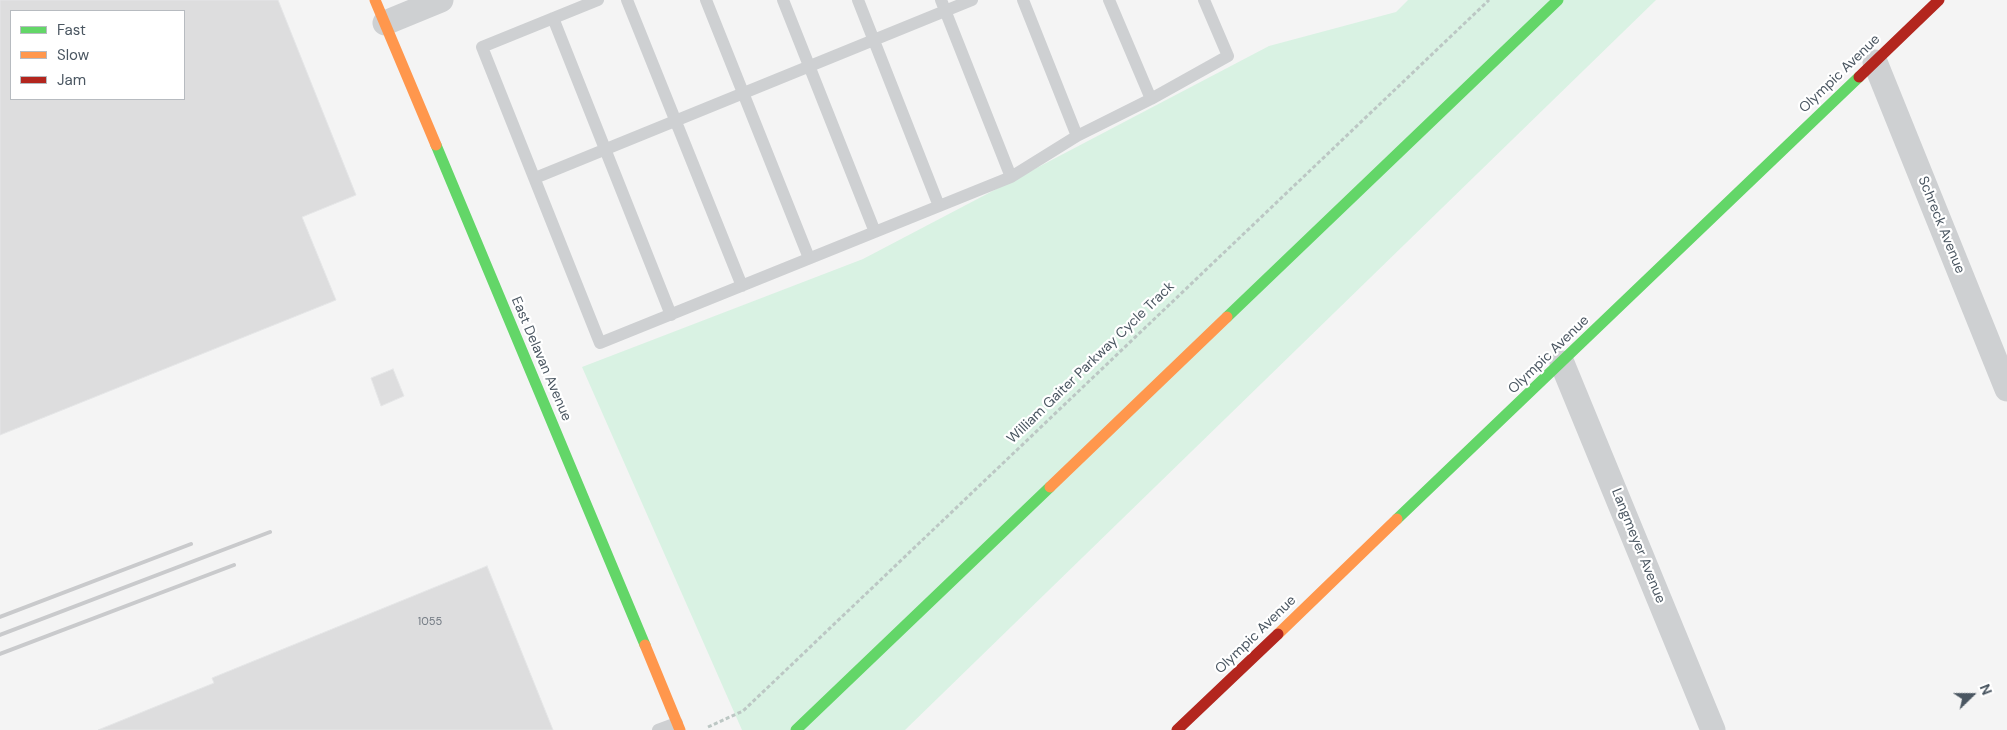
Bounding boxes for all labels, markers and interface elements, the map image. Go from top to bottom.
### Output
legend [10,10,185,100]
text: Fast [57,20,86,40]
street label: Olympic Avenue [1796,31,1884,117]
text: Slow [57,45,89,65]
text: Jam [57,70,86,90]
street label: Schreck Avenue [1914,174,1968,276]
street label: William Gaiter Parkway Cycle Track [1004,278,1178,448]
street label: East Delavan Avenue [507,294,575,424]
street label: Olympic Avenue [1505,312,1593,398]
street label: Langmeyer Avenue [1607,486,1669,606]
street label: Olympic Avenue [1212,592,1300,678]
house number: 1055 [418,615,442,629]
north arrow [1947,670,1997,720]
text: N [1976,681,1996,697]

